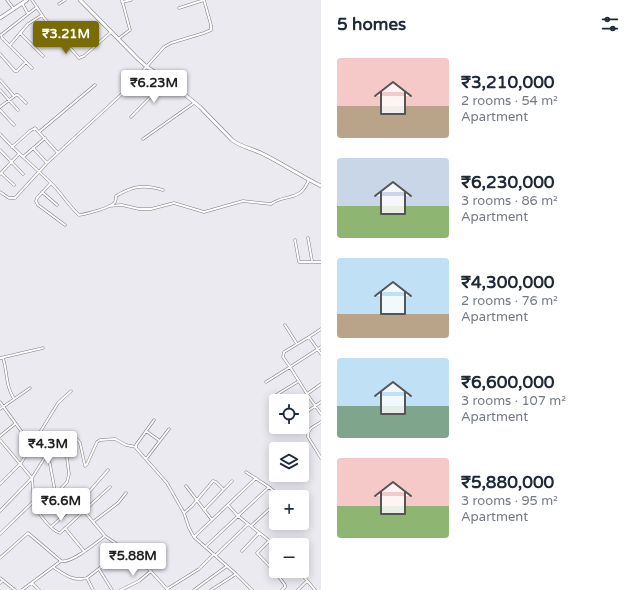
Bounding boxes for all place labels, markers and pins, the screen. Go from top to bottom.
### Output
pin: ₹3.21M [33,21,99,55]
pin: ₹6.23M [121,70,187,104]
pin: ₹4.3M [20,431,76,465]
pin: ₹6.6M [33,488,89,522]
pin: ₹5.88M [100,543,166,577]

